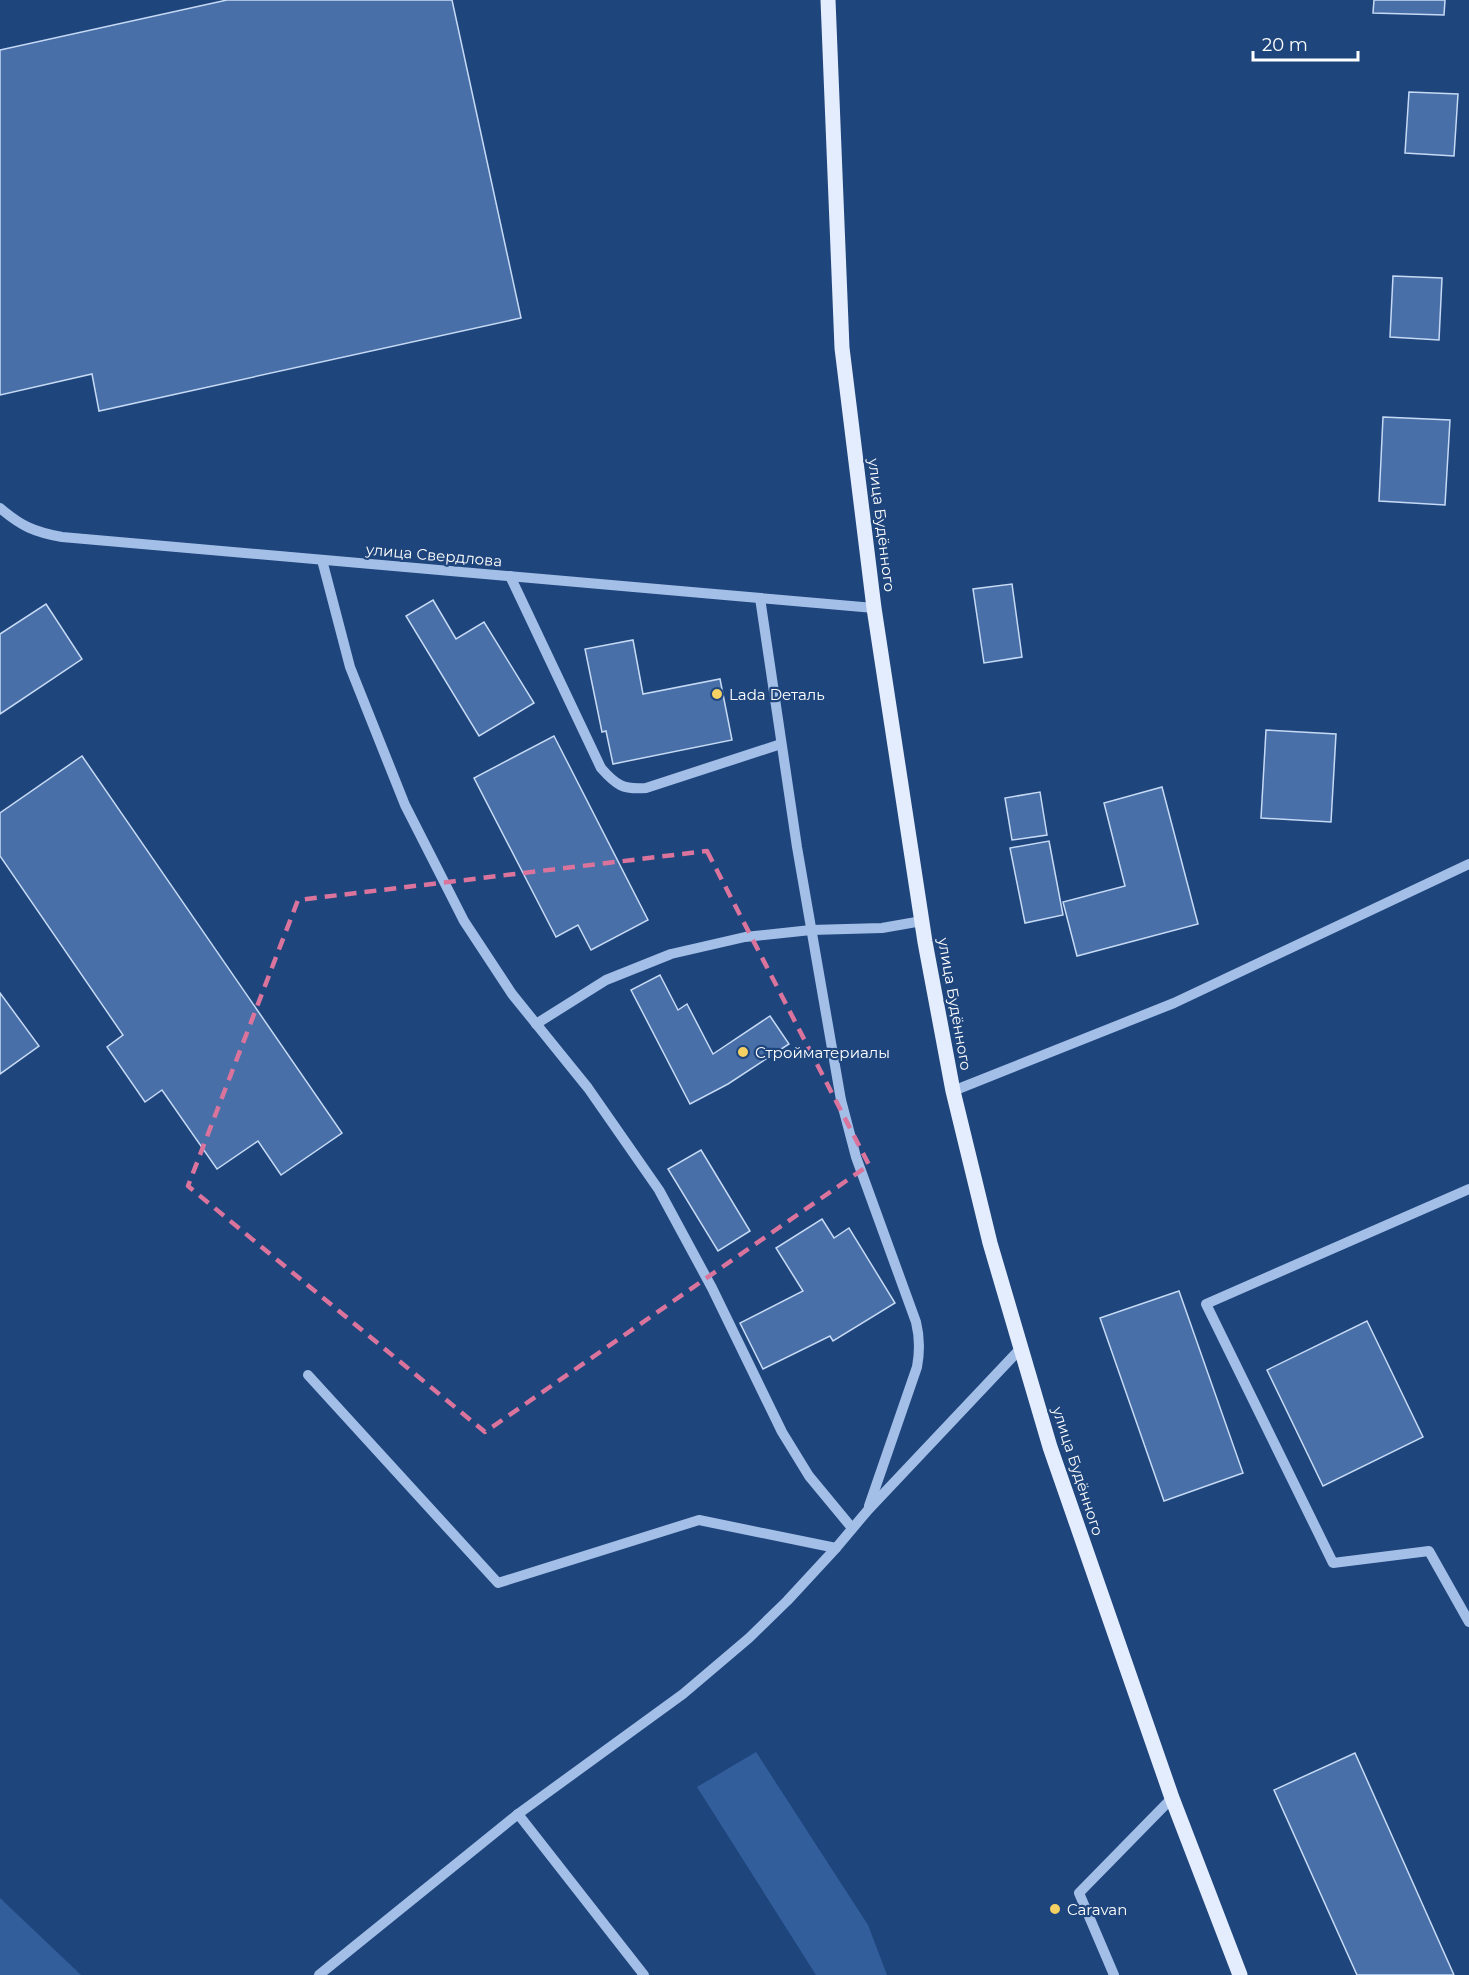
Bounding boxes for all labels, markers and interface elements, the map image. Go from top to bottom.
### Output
scale bar [1253,24,1358,62]
text: 20 m [1262,34,1308,56]
street label: улица Будённого [864,456,900,593]
street label: улица Свердлова [364,539,503,570]
place label: Lada Dеталь [729,685,825,704]
marker: Lada Dеталь [710,687,724,701]
street label: улица Будённого [934,935,976,1072]
place label: Стройматериалы [755,1043,890,1062]
marker: Стройматериалы [736,1045,750,1059]
street label: улица Будённого [1048,1403,1108,1538]
place label: Caravan [1067,1900,1127,1919]
marker: Caravan [1048,1902,1062,1916]

